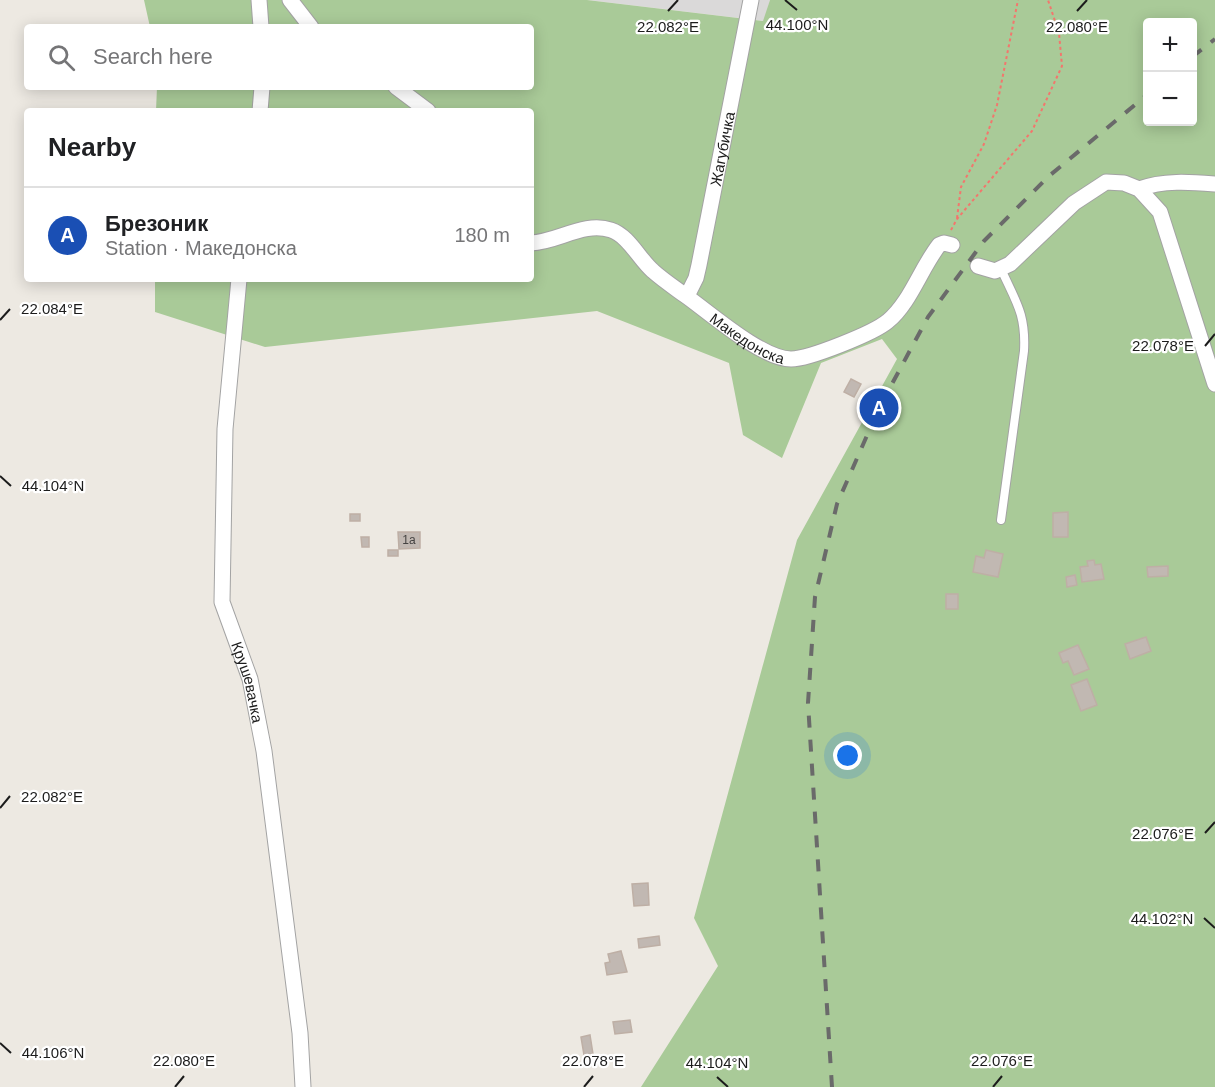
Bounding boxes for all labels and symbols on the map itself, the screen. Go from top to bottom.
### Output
text: 44.100°N [766,16,828,33]
text: 22.082°E [637,18,699,35]
text: 22.080°E [1046,18,1108,35]
street label: Жагубичка [706,109,738,187]
text: 22.084°E [21,300,83,317]
street label: Македонска [707,309,787,367]
text: 22.078°E [1132,337,1194,354]
pin: A [860,386,898,430]
text: 44.104°N [22,477,84,494]
house number: 1a [402,533,416,547]
street label: Крушевачка [229,639,267,725]
your location [833,741,862,770]
text: 22.082°E [21,788,83,805]
text: 22.076°E [1132,825,1194,842]
text: 44.102°N [1131,910,1193,927]
text: 44.106°N [22,1044,84,1061]
text: 22.080°E [153,1052,215,1069]
text: 22.078°E [562,1052,624,1069]
text: 22.076°E [971,1052,1033,1069]
text: 44.104°N [686,1054,748,1071]

